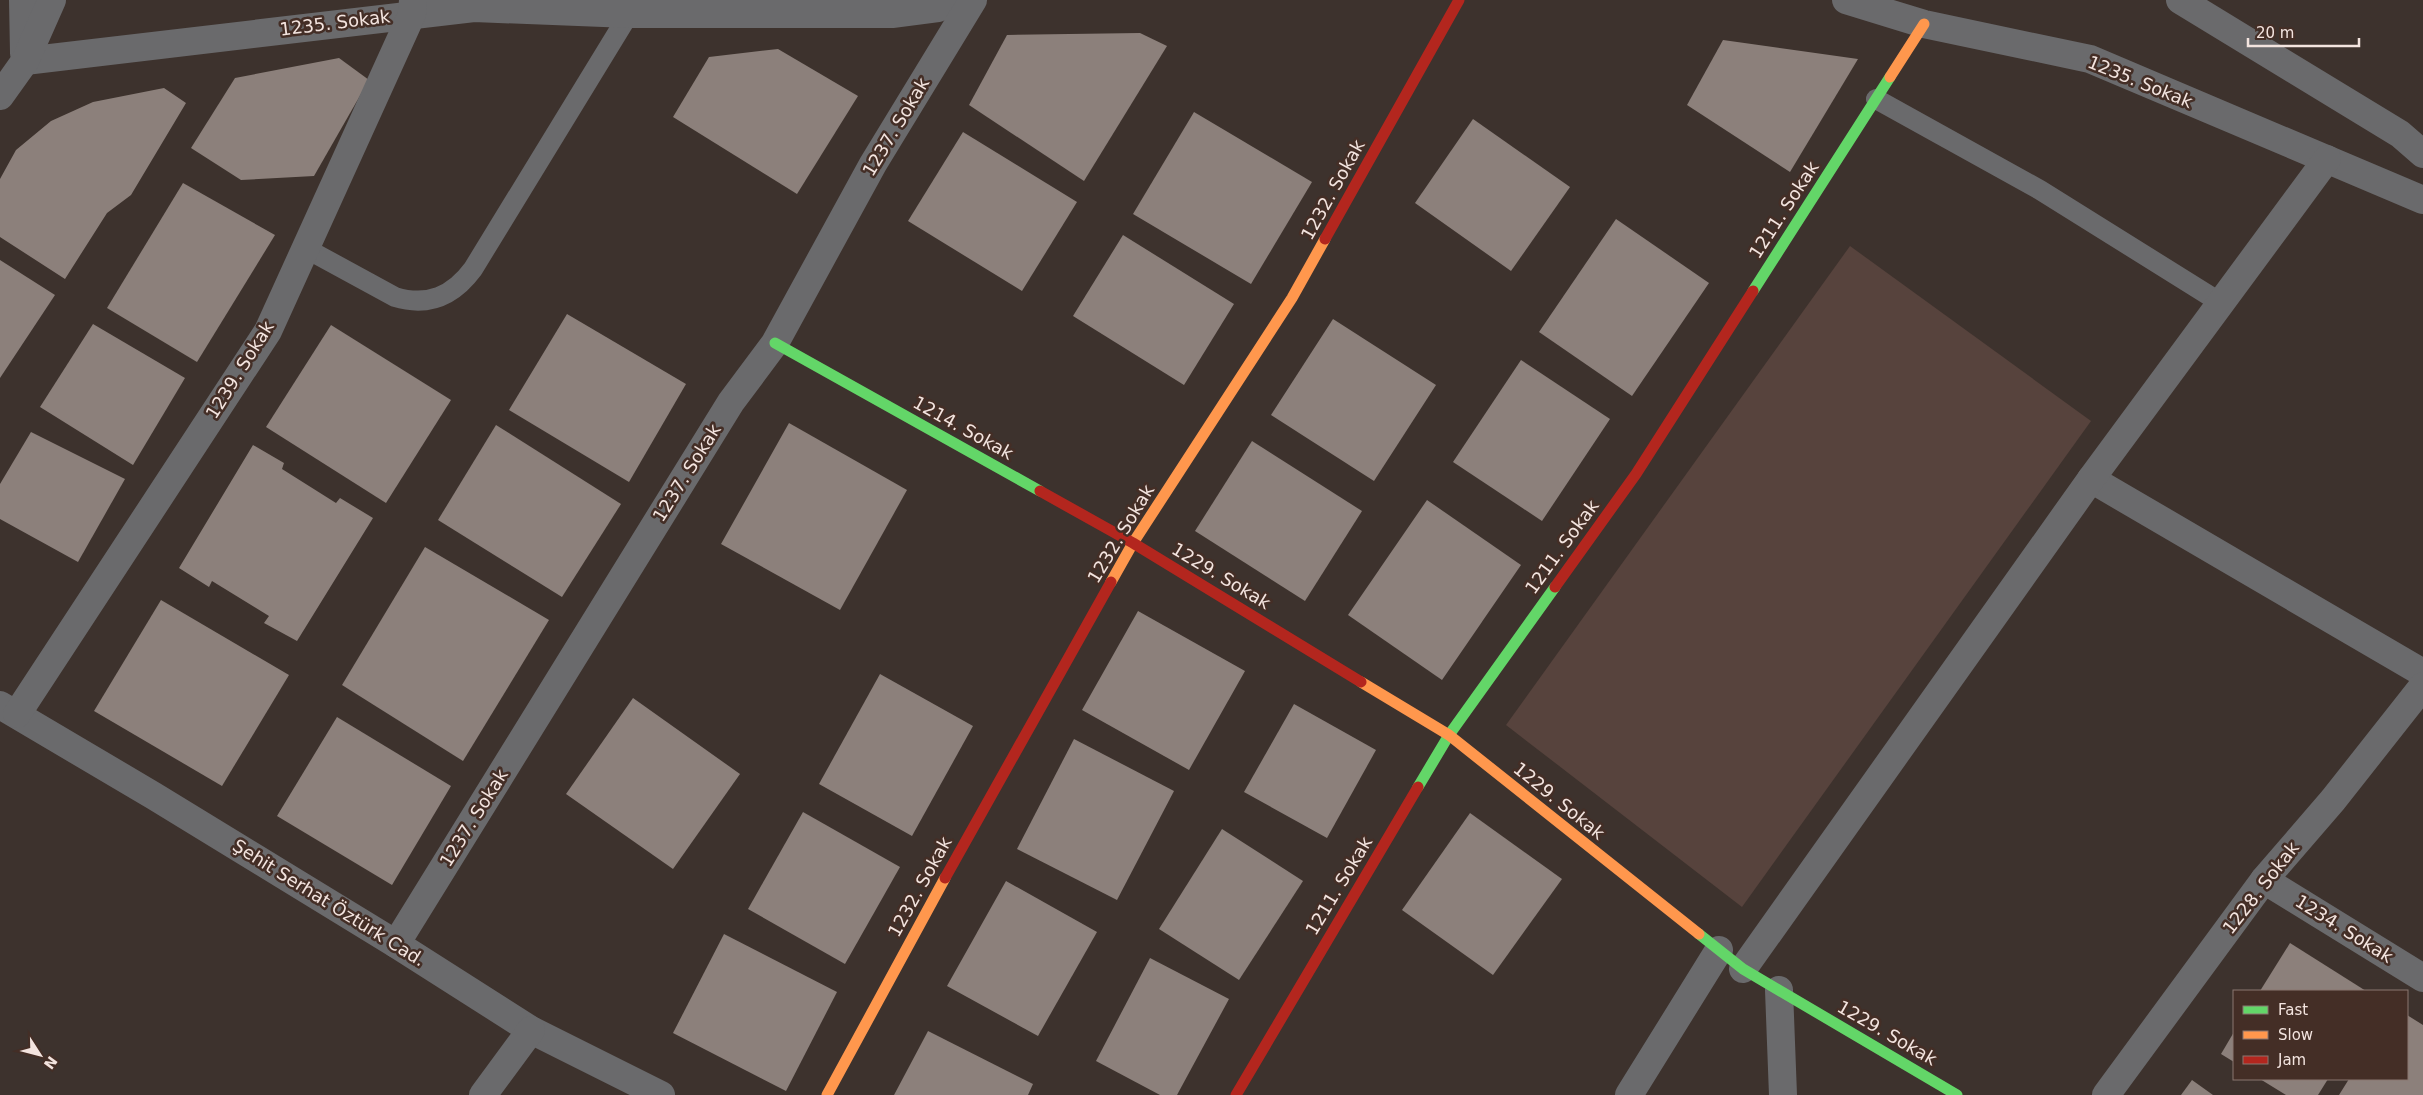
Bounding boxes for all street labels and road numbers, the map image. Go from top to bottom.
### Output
street label: 1235. Sokak [278,5,392,40]
street label: 1235. Sokak [2085,51,2196,112]
street label: 1237. Sokak [858,73,934,180]
street label: 1232. Sokak [1296,136,1369,244]
street label: 1211. Sokak [1744,157,1823,262]
street label: 1239. Sokak [201,317,278,422]
street label: 1214. Sokak [909,391,1017,464]
street label: 1237. Sokak [648,420,725,525]
street label: 1232. Sokak [1083,480,1159,587]
street label: 1211. Sokak [1520,495,1603,598]
street label: 1229. Sokak [1168,538,1275,614]
street label: 1229. Sokak [1509,757,1610,844]
street label: 1237. Sokak [435,765,512,870]
street label: 1211. Sokak [1301,832,1377,939]
street label: 1232. Sokak [883,833,956,941]
street label: Şehit Serhat Öztürk Cad. [229,835,429,971]
street label: 1228. Sokak [2218,837,2303,938]
street label: 1234. Sokak [2292,890,2397,967]
street label: 1229. Sokak [1834,996,1941,1070]

